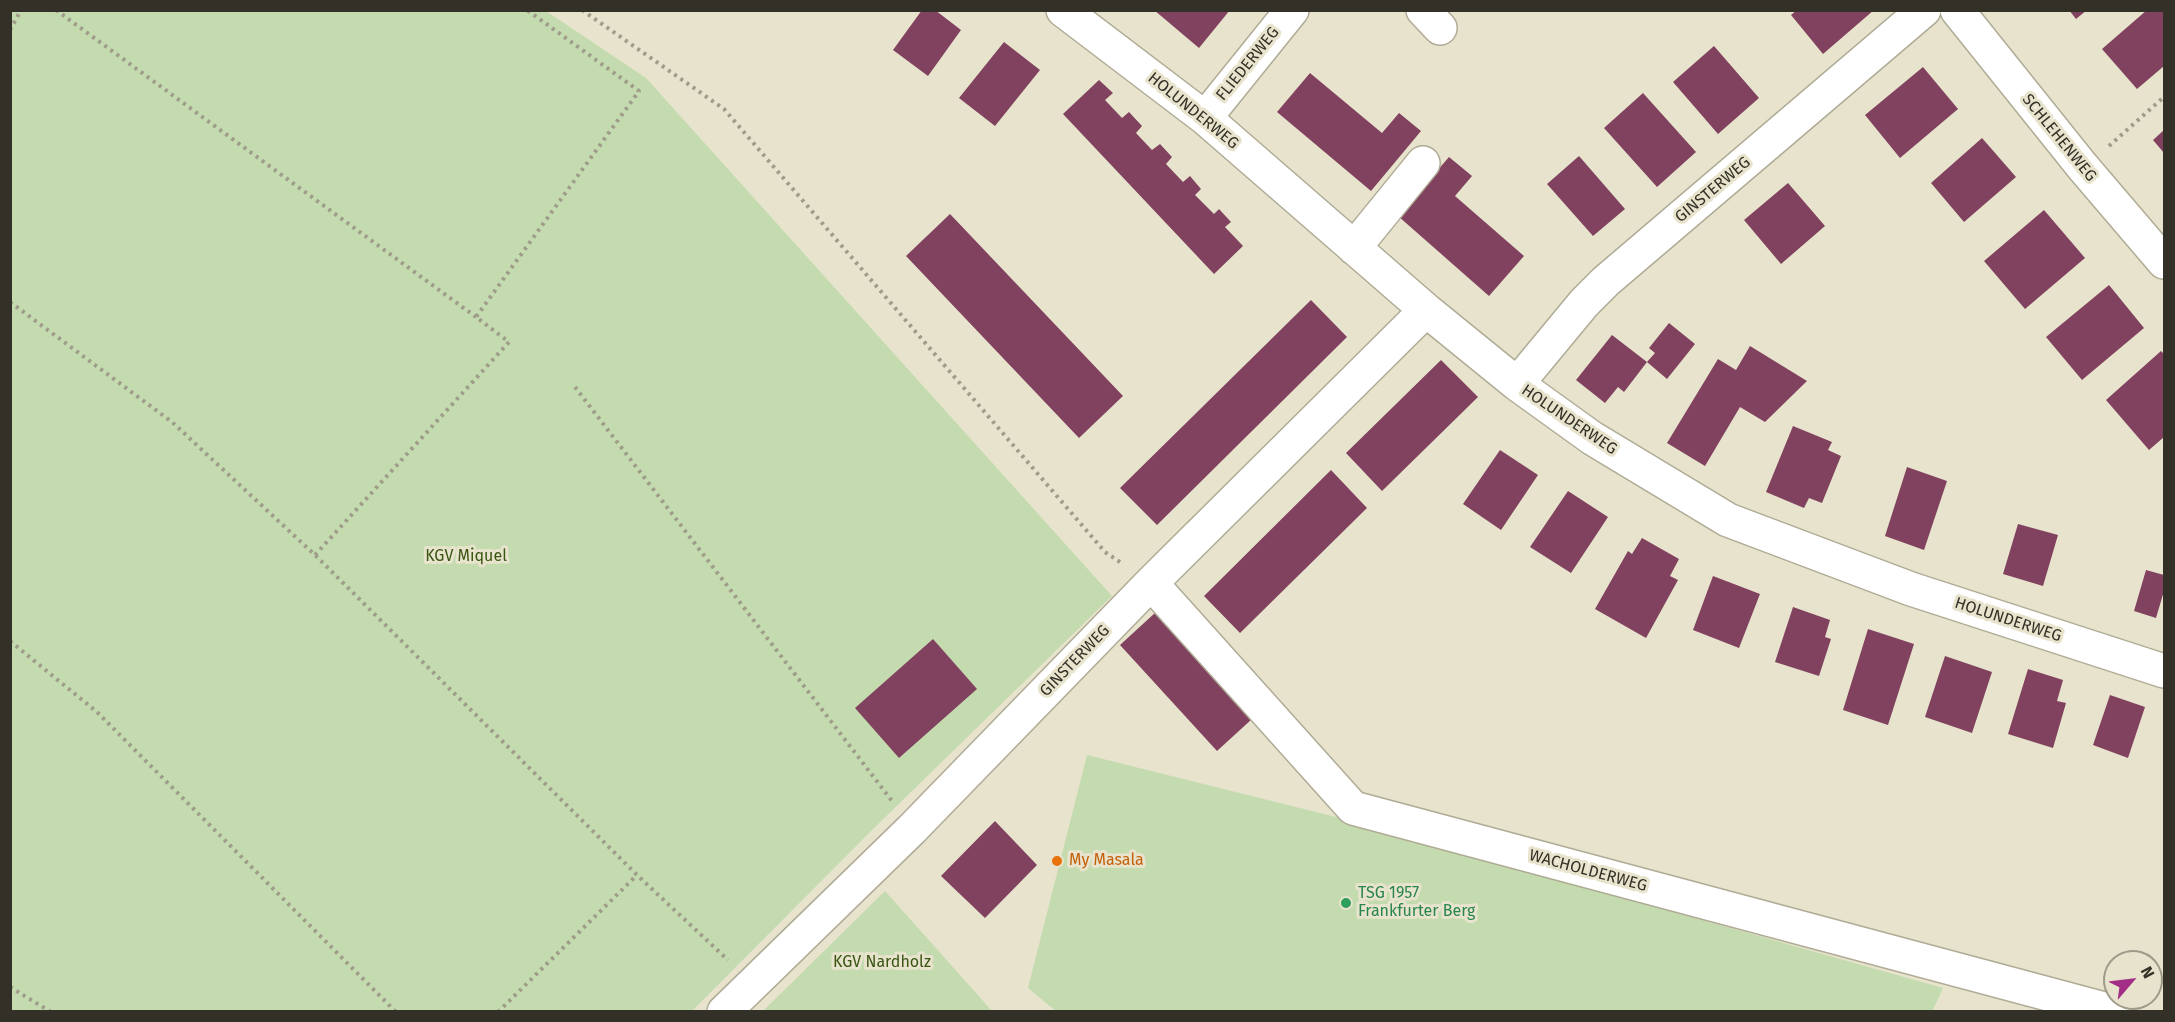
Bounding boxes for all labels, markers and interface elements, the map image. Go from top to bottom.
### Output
street label: FLIEDERWEG [1212,23,1284,105]
street label: HOLUNDERWEG [1144,69,1242,153]
street label: SCHLEHENWEG [2018,90,2100,186]
street label: GINSTERWEG [1671,153,1755,227]
street label: HOLUNDERWEG [1518,381,1620,459]
park label: KGV Miquel [425,547,507,567]
street label: HOLUNDERWEG [1952,594,2064,646]
street label: GINSTERWEG [1036,621,1114,701]
street label: WACHOLDERWEG [1527,846,1649,896]
place label: My Masala [1069,851,1144,871]
marker: My Masala [1050,854,1064,868]
place label: TSG 1957 Frankfurter Berg [1358,884,1475,922]
marker: TSG 1957 Frankfurter Berg [1339,896,1353,910]
north arrow [2103,950,2163,1010]
park label: KGV Nardholz [833,953,931,973]
text: N [2137,963,2158,981]

